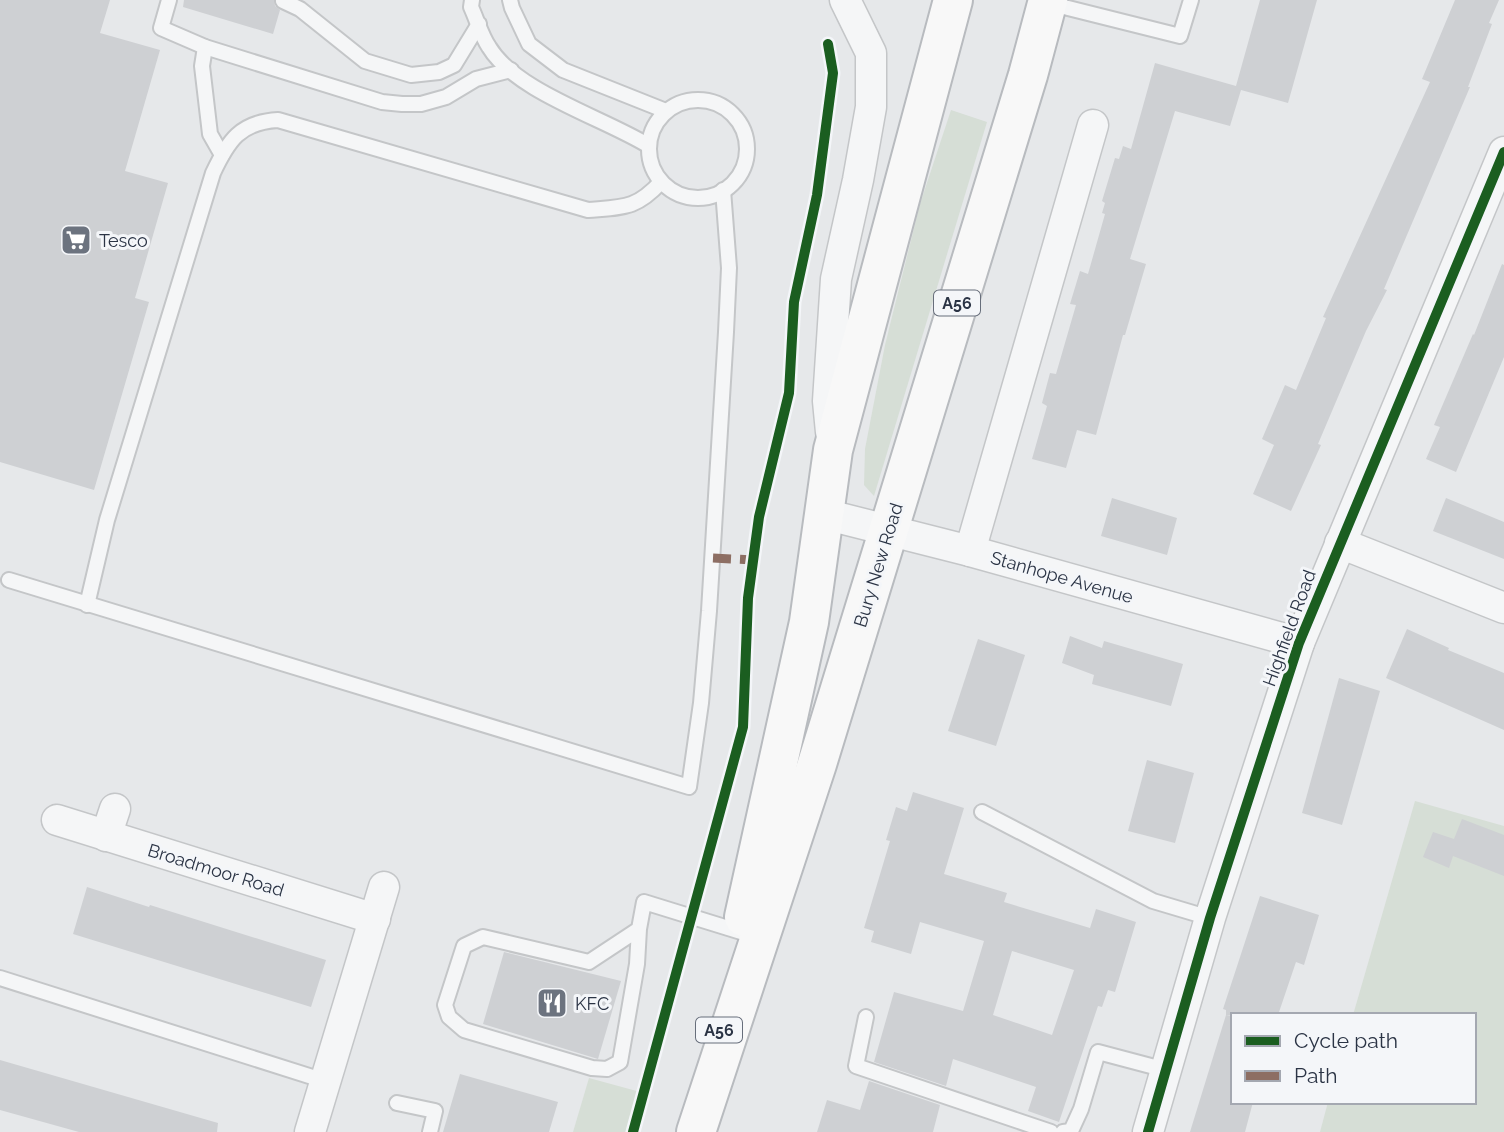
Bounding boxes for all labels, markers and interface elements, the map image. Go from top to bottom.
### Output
supermarket icon: Tesco [59,223,93,257]
place label: Tesco [99,230,148,251]
road number: A56 [934,290,980,316]
street label: Bury New Road [849,500,907,630]
street label: Stanhope Avenue [988,547,1136,607]
street label: Highfield Road [1258,567,1320,689]
street label: Broadmoor Road [145,839,287,901]
restaurant icon: KFC [535,986,569,1020]
place label: KFC [575,993,609,1014]
legend [1231,1013,1476,1104]
road number: A56 [696,1018,742,1042]
text: Cycle path [1294,1028,1398,1053]
text: Path [1294,1063,1338,1088]

